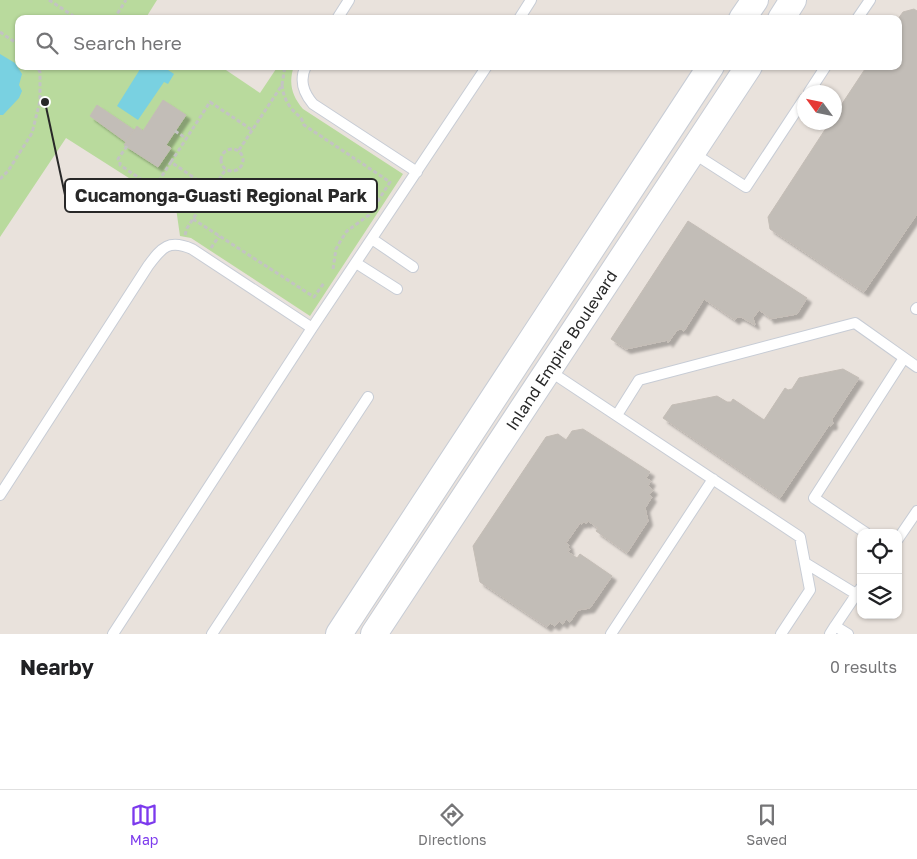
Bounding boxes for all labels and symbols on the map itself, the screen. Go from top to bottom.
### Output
north arrow [797,85,842,130]
callout: Cucamonga-Guasti Regional Park [65,179,377,212]
text: Cucamonga-Guasti Regional Park [75,184,368,206]
street label: Inland Empire Boulevard [501,266,621,434]

